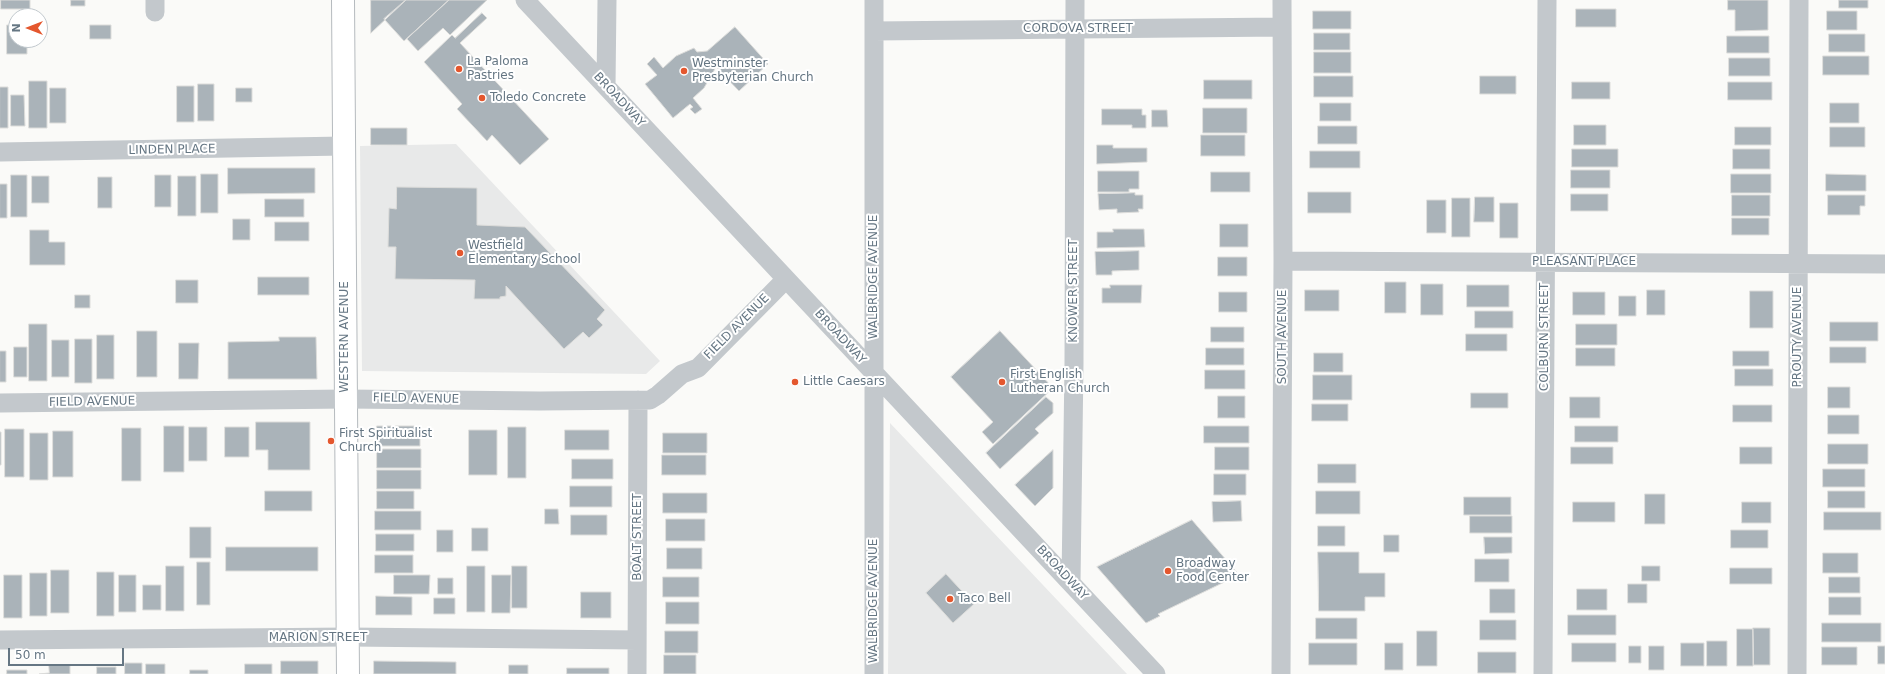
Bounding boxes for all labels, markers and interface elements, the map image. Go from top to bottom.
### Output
north arrow [8,8,48,48]
street label: CORDOVA STREET [1023,22,1133,36]
text: N [10,23,23,33]
place label: La Paloma Pastries [467,55,529,83]
place label: Westminster Presbyterian Church [692,57,814,85]
marker: La Paloma Pastries [454,64,464,74]
marker: Westminster Presbyterian Church [679,66,689,76]
street label: BROADWAY [590,70,648,130]
place label: Toledo Concrete [490,91,586,105]
marker: Toledo Concrete [477,93,487,103]
street label: LINDEN PLACE [128,142,216,158]
street label: WALBRIDGE AVENUE [867,215,881,339]
place label: Westfield Elementary School [468,239,581,267]
street label: KNOWER STREET [1067,239,1081,343]
marker: Westfield Elementary School [455,248,465,258]
street label: PLEASANT PLACE [1532,255,1636,269]
street label: WESTERN AVENUE [338,281,352,393]
street label: COLBURN STREET [1538,283,1552,391]
street label: PROUTY AVENUE [1791,287,1805,387]
street label: SOUTH AVENUE [1276,290,1290,384]
street label: FIELD AVENUE [701,291,773,363]
street label: BROADWAY [811,307,869,367]
place label: First English Lutheran Church [1010,368,1110,396]
place label: Little Caesars [803,375,885,389]
marker: Little Caesars [790,377,800,387]
marker: First English Lutheran Church [997,377,1007,387]
street label: FIELD AVENUE [373,391,459,407]
street label: FIELD AVENUE [49,394,135,410]
place label: First Spiritualist Church [339,427,432,455]
marker: First Spiritualist Church [326,436,336,446]
street label: BOALT STREET [631,493,645,581]
street label: WALBRIDGE AVENUE [867,539,881,663]
street label: BROADWAY [1033,543,1091,603]
place label: Broadway Food Center [1176,557,1249,585]
marker: Broadway Food Center [1163,566,1173,576]
place label: Taco Bell [958,592,1011,606]
marker: Taco Bell [945,594,955,604]
street label: MARION STREET [269,631,367,645]
scale bar [10,640,126,666]
text: 50 m [15,648,46,662]

